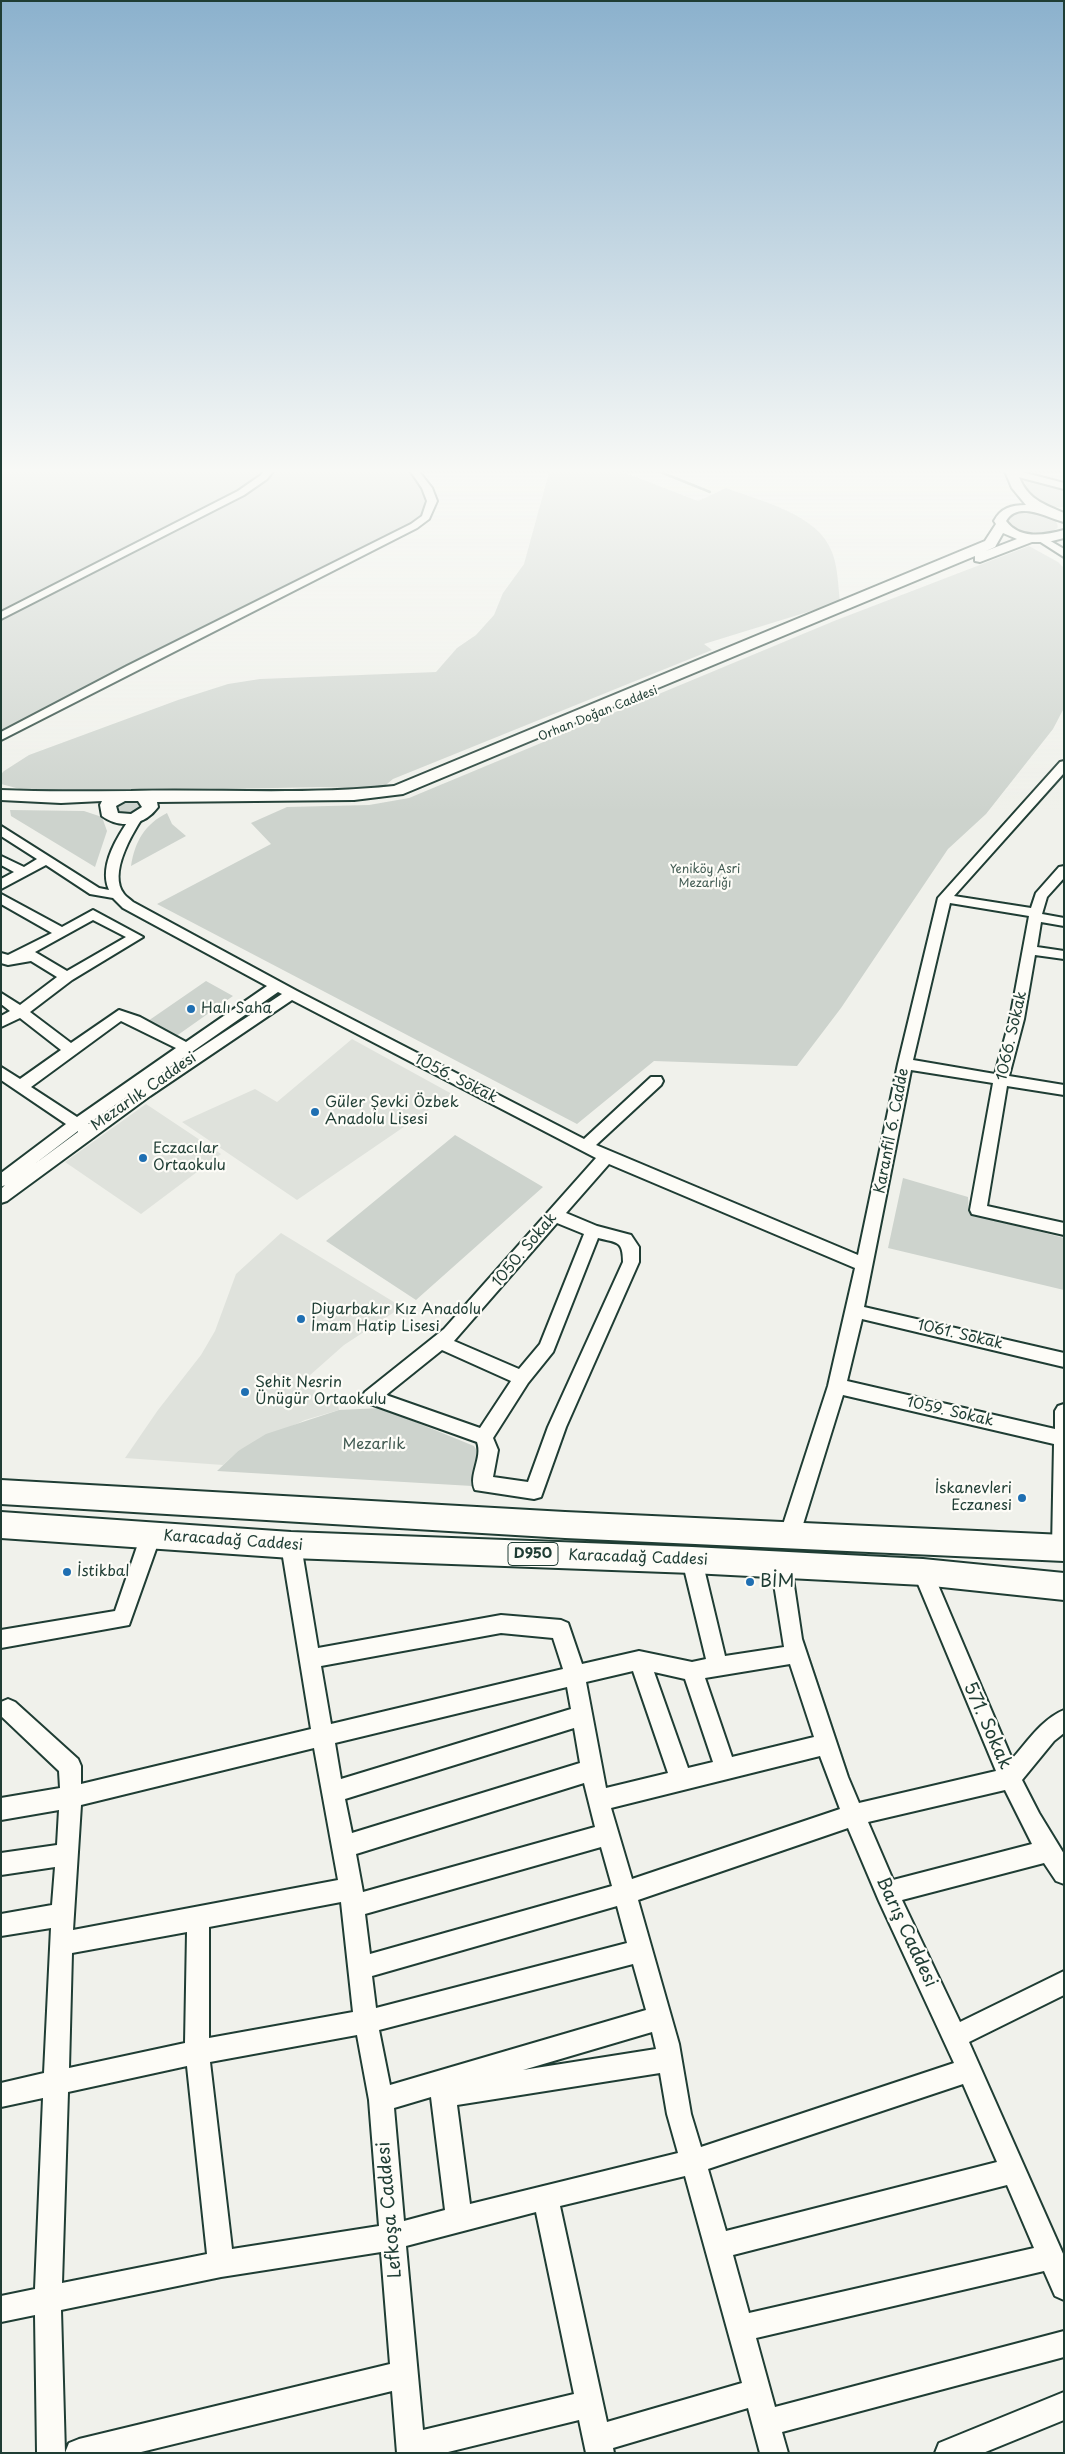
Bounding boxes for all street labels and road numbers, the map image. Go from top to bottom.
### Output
street label: Orhan Doğan Caddesi [536,683,660,745]
street label: 1066. Sokak [993,989,1031,1083]
street label: Mezarlık Caddesi [88,1049,200,1135]
street label: 1056. Sokak [412,1050,500,1108]
street label: Karanfil 6. Cadde [871,1067,913,1195]
street label: 1050. Sokak [489,1209,561,1291]
street label: 1061. Sokak [915,1316,1005,1354]
street label: 1059. Sokak [905,1393,995,1431]
street label: Karacadağ Caddesi [163,1527,303,1555]
road number: D950 [508,1542,558,1566]
street label: Karacadağ Caddesi [568,1547,708,1569]
street label: 571. Sokak [958,1679,1016,1773]
street label: Barış Caddesi [871,1873,941,1991]
street label: Lefkoşa Caddesi [373,2141,407,2279]

